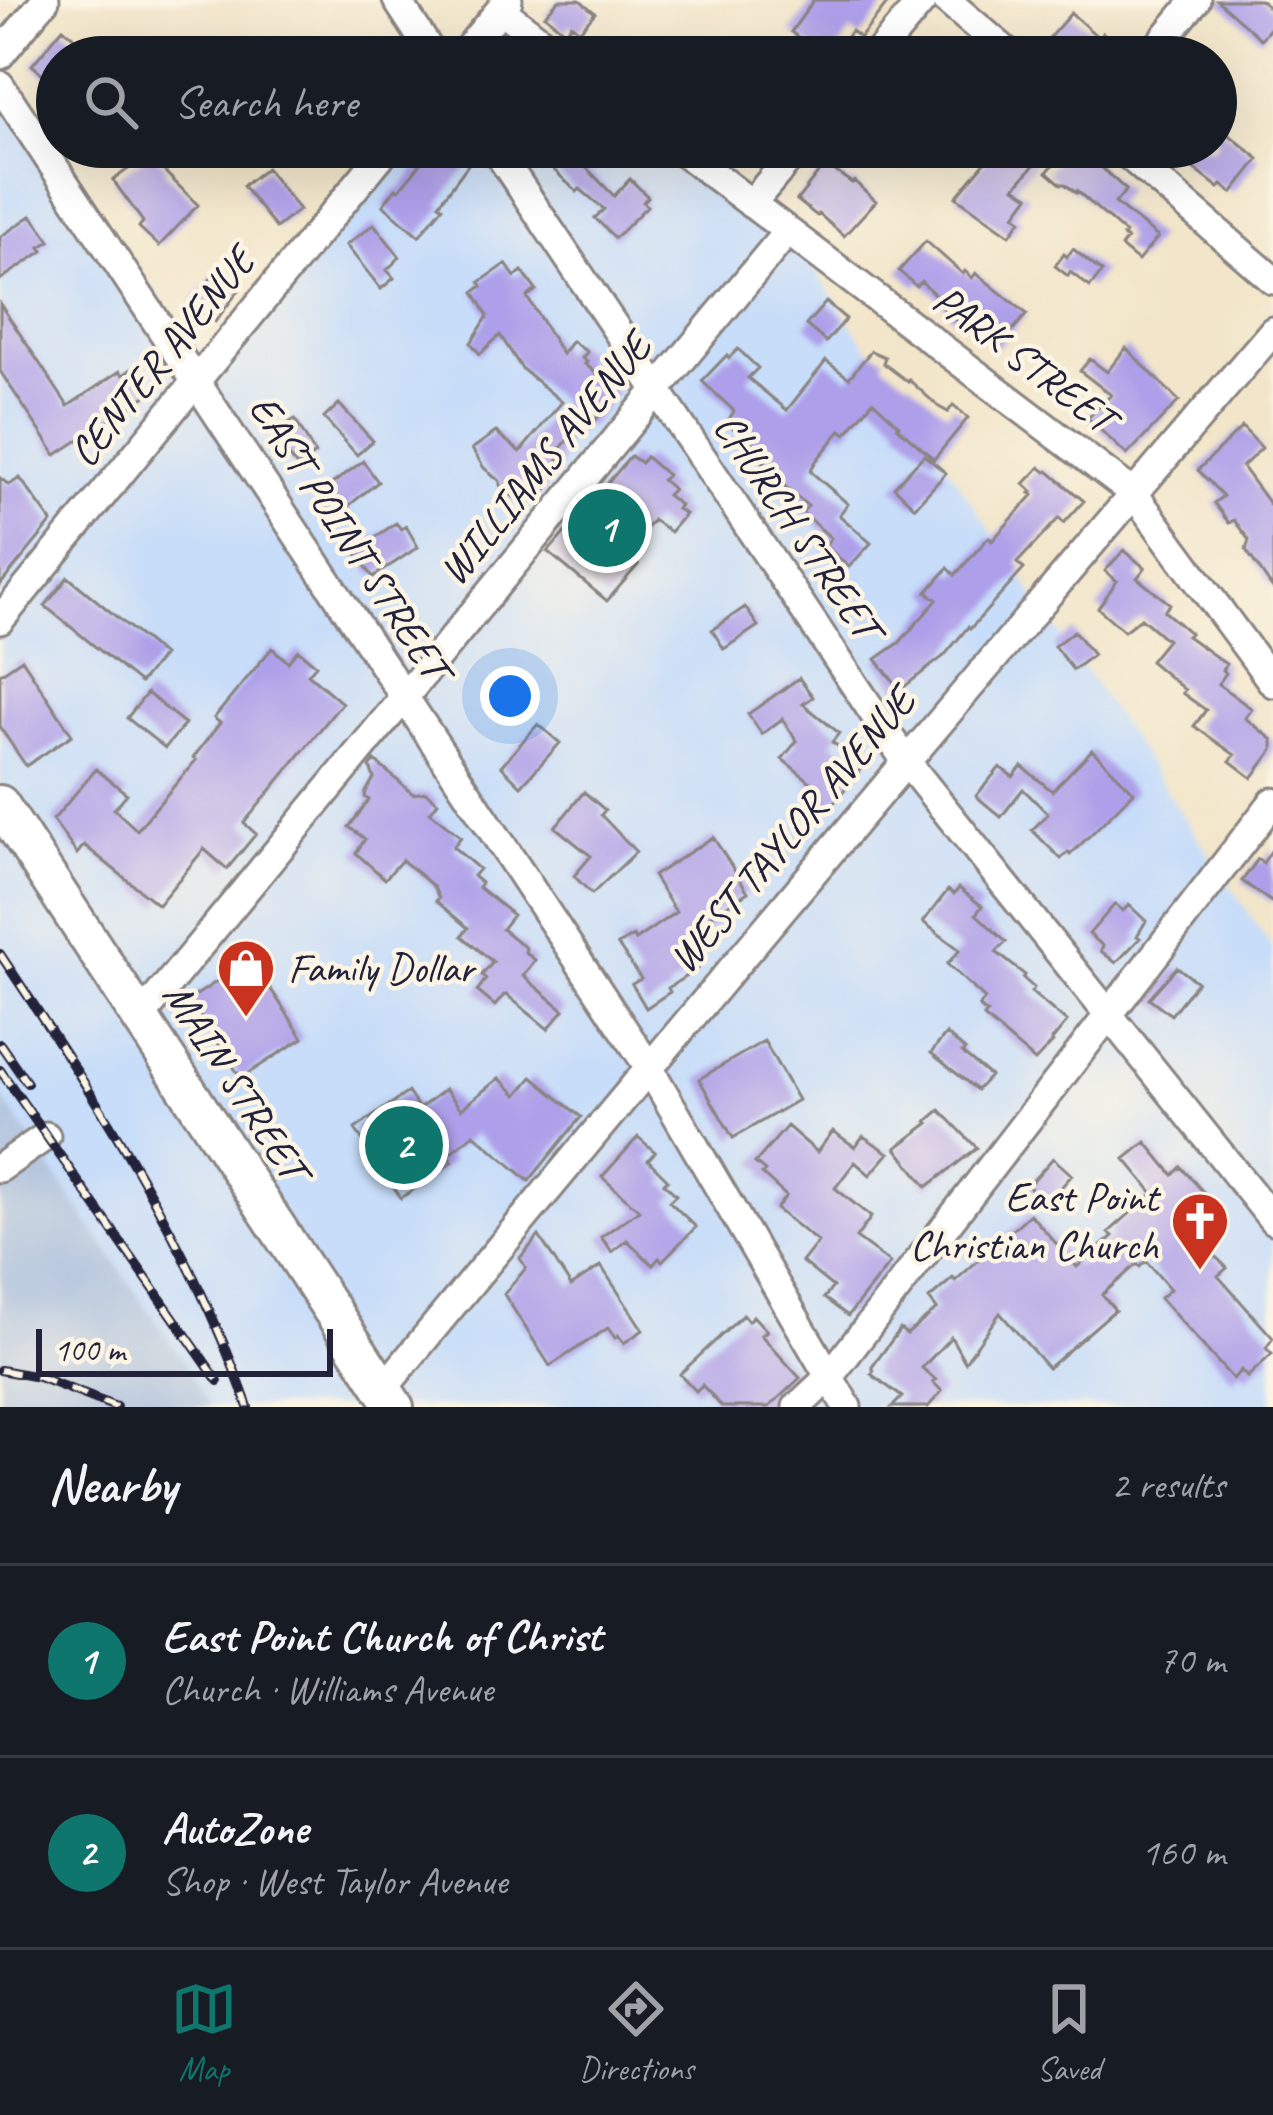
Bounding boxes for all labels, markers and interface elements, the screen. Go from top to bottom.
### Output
search box [36,36,1237,168]
icon: search [78,69,144,135]
text: Search here [174,74,357,131]
street label: CENTER AVENUE [57,233,270,477]
street label: PARK STREET [923,273,1132,450]
street label: WILLIAMS AVENUE [427,319,666,596]
street label: EAST POINT STREET [237,385,467,698]
street label: CHURCH STREET [702,403,898,658]
pin: 1 [568,483,646,573]
your location [480,666,540,726]
street label: WEST TAYLOR AVENUE [657,673,930,984]
shop icon: Family Dollar [215,937,277,1019]
place label: Family Dollar [288,942,477,995]
street label: MAIN STREET [151,972,325,1199]
pin: 2 [365,1100,443,1190]
place label: East Point Christian Church [910,1171,1162,1272]
church icon: East Point Christian Church [1169,1190,1231,1272]
scale bar [36,1323,333,1376]
text: 100 m [54,1329,125,1371]
text: Nearby [48,1453,176,1517]
text: 2 results [1111,1461,1225,1510]
text: East Point Church of Christ [162,1608,602,1665]
text: 1 [78,1636,96,1685]
text: 70 m [1159,1636,1225,1685]
text: Church · Williams Avenue [162,1665,493,1714]
text: AutoZone [162,1800,308,1857]
text: 2 [78,1828,96,1877]
text: 160 m [1141,1828,1225,1877]
text: Shop · West Taylor Avenue [162,1857,507,1906]
tab: Map [171,1976,237,2090]
tab: Directions [579,1976,694,2090]
tab: Saved [1036,1976,1102,2090]

